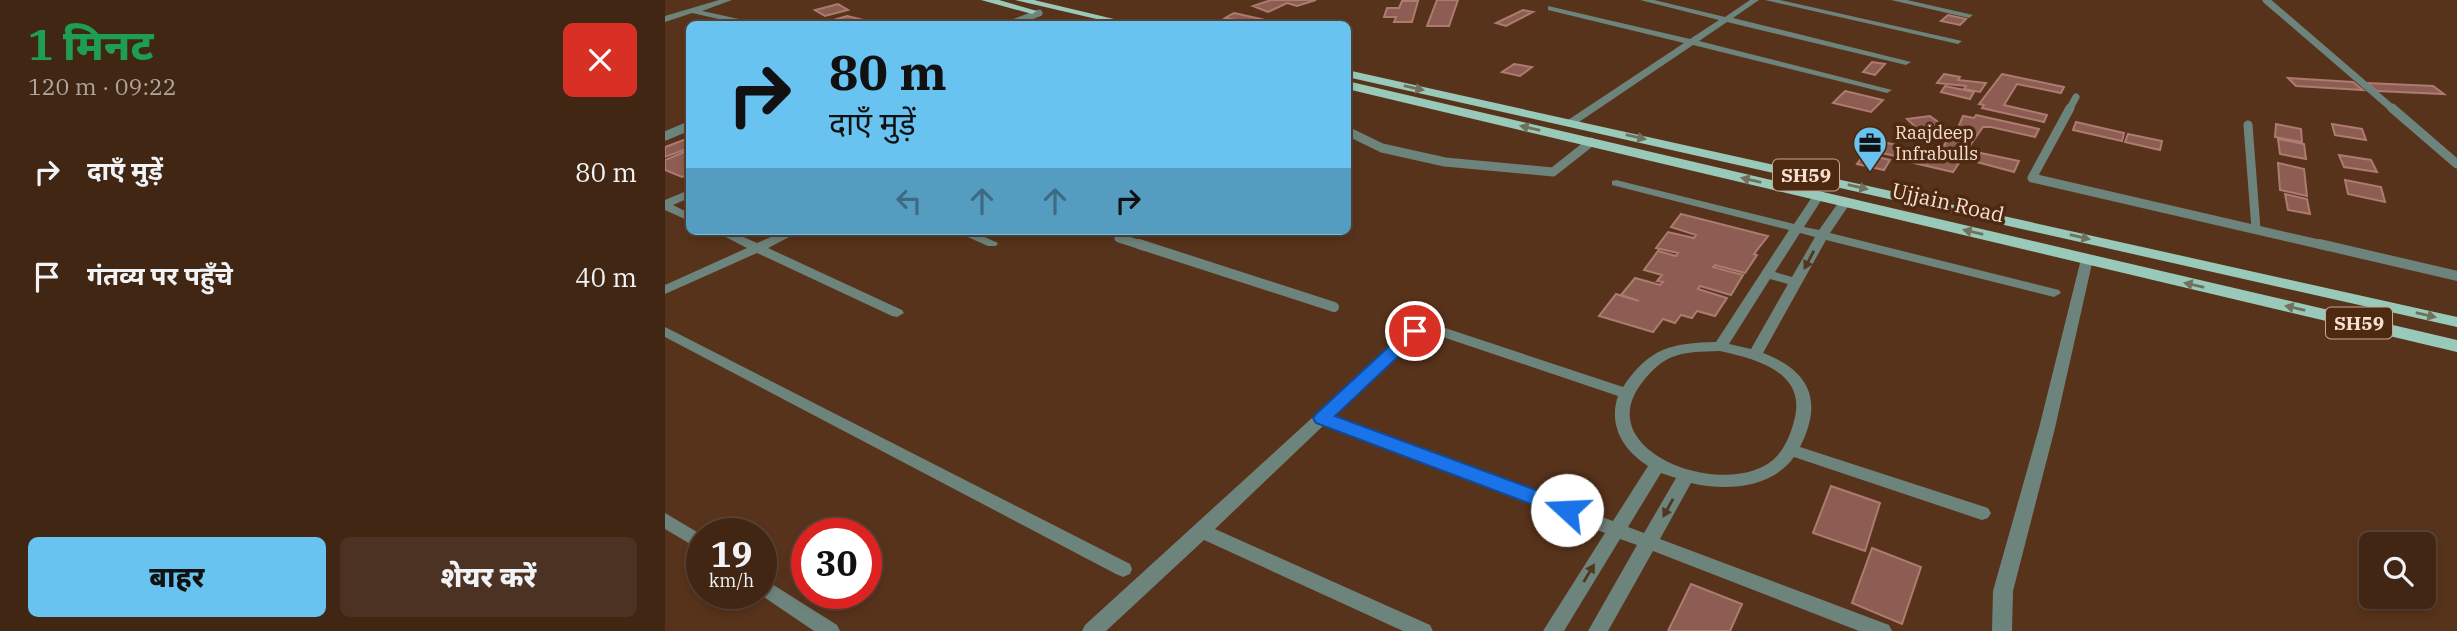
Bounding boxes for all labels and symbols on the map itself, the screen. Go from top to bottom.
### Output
one-way arrow [1403,82,1425,93]
place label: Raajdeep Infrabulls [1895,121,1978,165]
one-way arrow [1519,122,1541,133]
office icon: Raajdeep Infrabulls [1851,124,1889,173]
one-way arrow [1625,132,1647,143]
road number: SH59 [1773,160,1839,190]
one-way arrow [1740,174,1762,185]
street label: Ujjain Road [1889,175,2007,229]
one-way arrow [1847,181,1869,192]
one-way arrow [1962,226,1984,237]
one-way arrow [2069,231,2091,242]
one-way arrow [1804,250,1815,270]
one-way arrow [2183,279,2205,290]
pin [1385,301,1445,361]
one-way arrow [2284,303,2306,314]
road number: SH59 [2326,308,2392,338]
one-way arrow [2415,310,2437,321]
position arrow [1530,473,1604,547]
one-way arrow [1662,499,1674,518]
speed limit sign: 30 [791,518,882,609]
one-way arrow [1582,563,1595,582]

